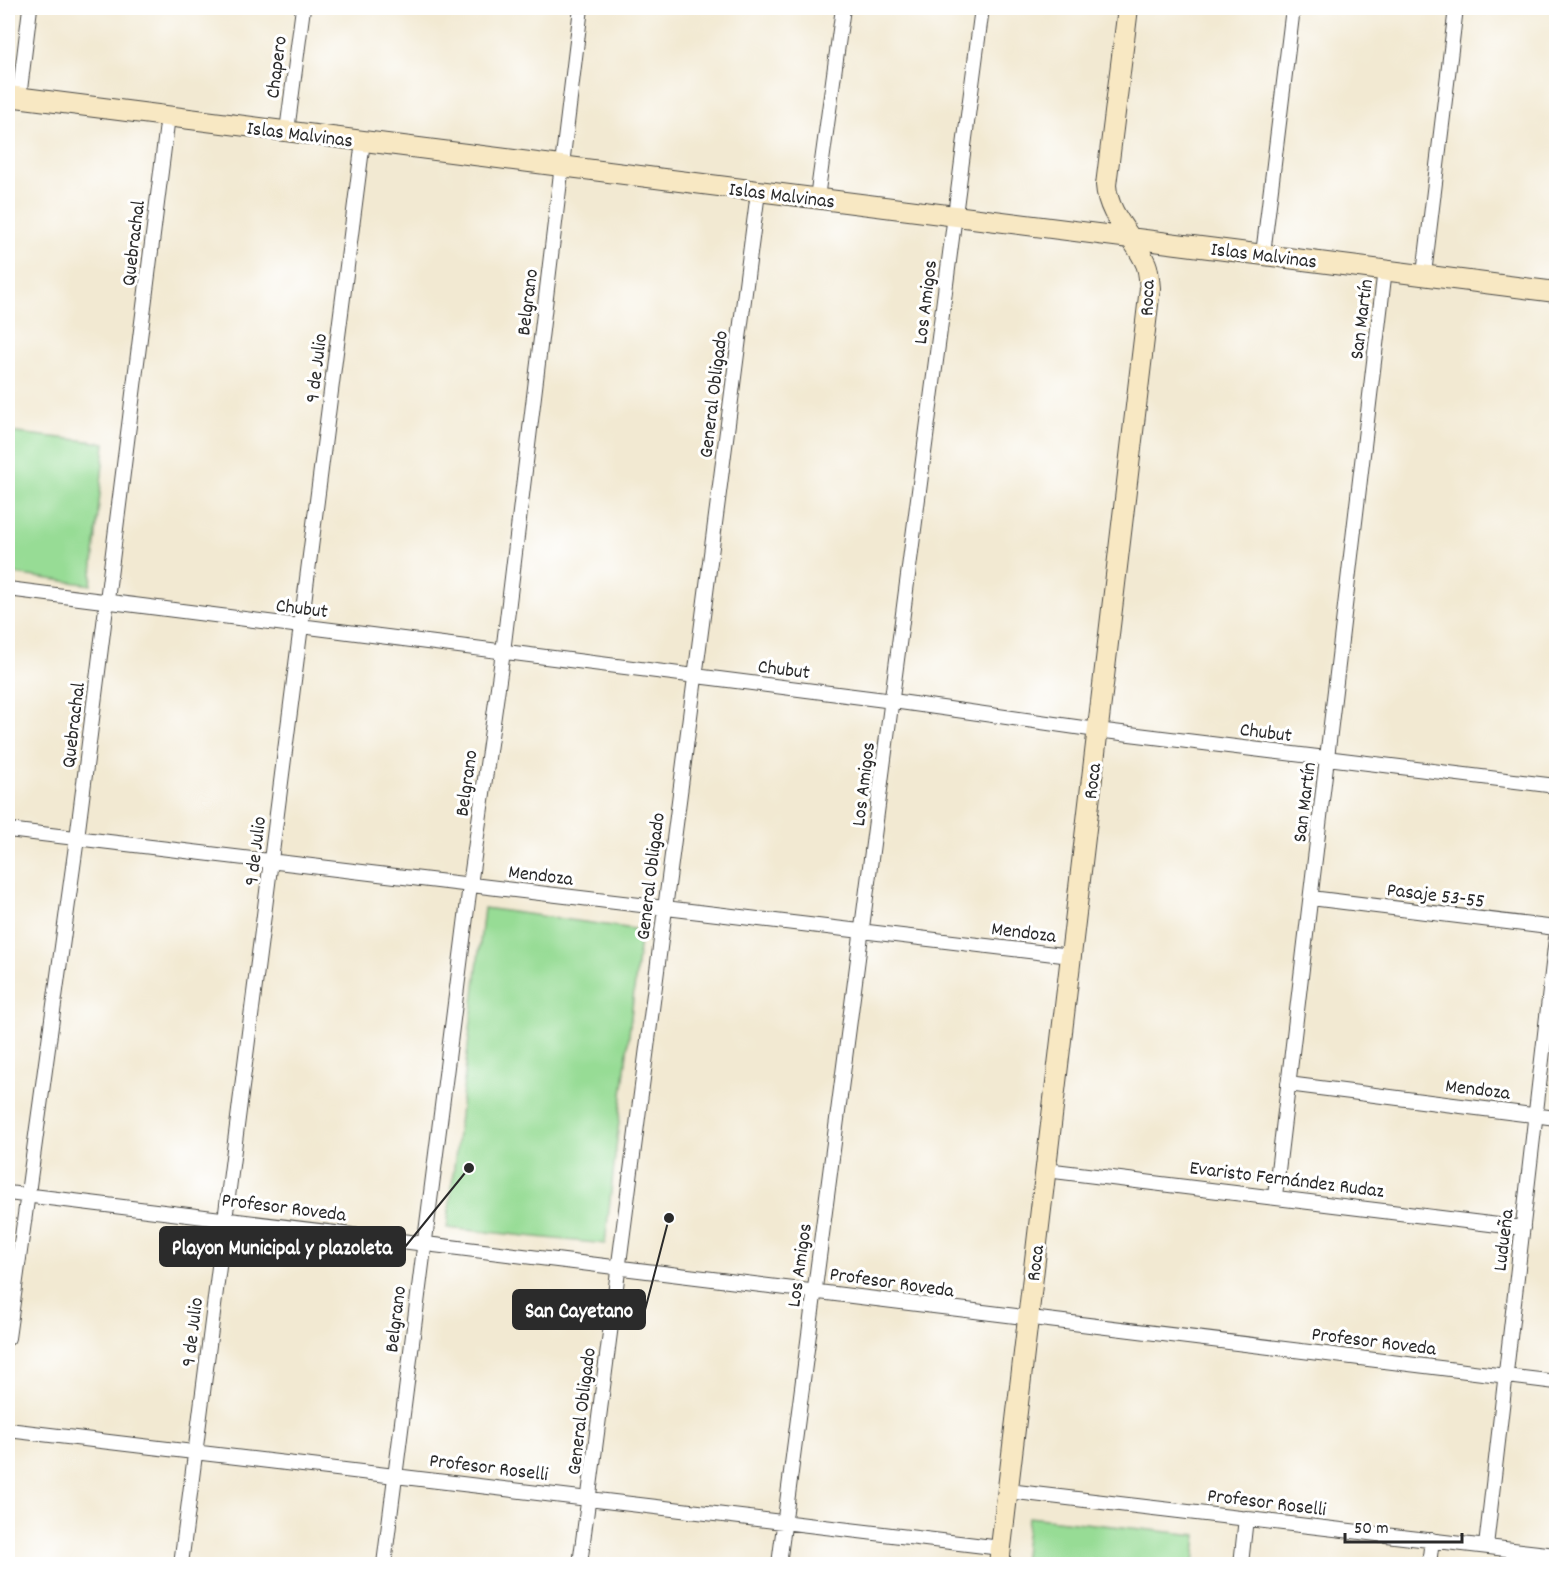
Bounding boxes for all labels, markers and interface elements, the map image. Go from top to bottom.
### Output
street label: Chapero [260,34,296,100]
street label: Islas Malvinas [245,116,354,156]
street label: Islas Malvinas [727,177,836,217]
street label: Quebrachal [116,199,154,288]
street label: Islas Malvinas [1209,237,1318,277]
street label: Los Amigos [908,259,946,346]
street label: Belgrano [511,267,547,337]
street label: San Martín [1344,278,1382,361]
street label: Roca [1134,279,1164,317]
street label: General Obligado [693,329,737,460]
street label: 9 de Julio [300,332,336,405]
street label: Chubut [274,593,329,627]
street label: Chubut [756,654,811,688]
street label: Quebrachal [56,681,94,770]
street label: Chubut [1238,717,1293,751]
street label: Los Amigos [846,741,884,828]
street label: Belgrano [449,748,486,818]
street label: Roca [1078,761,1110,801]
street label: San Martín [1287,761,1325,844]
street label: General Obligado [630,811,674,942]
street label: 9 de Julio [239,815,275,888]
street label: Mendoza [507,859,575,895]
street label: Pasaje 53-55 [1385,877,1486,917]
street label: Mendoza [990,916,1058,952]
street label: Mendoza [1444,1073,1512,1109]
street label: Evaristo Fernández Rudaz [1188,1155,1386,1207]
street label: Profesor Roveda [220,1187,348,1231]
street label: Ludueña [1487,1207,1523,1273]
street label: Los Amigos [781,1222,821,1309]
callout: Playon Municipal y plazoleta [160,1227,405,1266]
text: Playon Municipal y plazoleta [172,1235,393,1265]
street label: Roca [1021,1243,1053,1283]
street label: Profesor Roveda [828,1261,956,1307]
street label: Belgrano [379,1284,415,1354]
callout: San Cayetano [513,1290,645,1329]
street label: 9 de Julio [176,1296,212,1369]
text: San Cayetano [525,1298,633,1328]
street label: Profesor Roveda [1310,1321,1438,1365]
street label: General Obligado [561,1346,605,1477]
street label: Profesor Roselli [428,1448,550,1490]
street label: Profesor Roselli [1206,1483,1328,1525]
scale bar [1345,1506,1462,1544]
text: 50 m [1354,1517,1389,1542]

